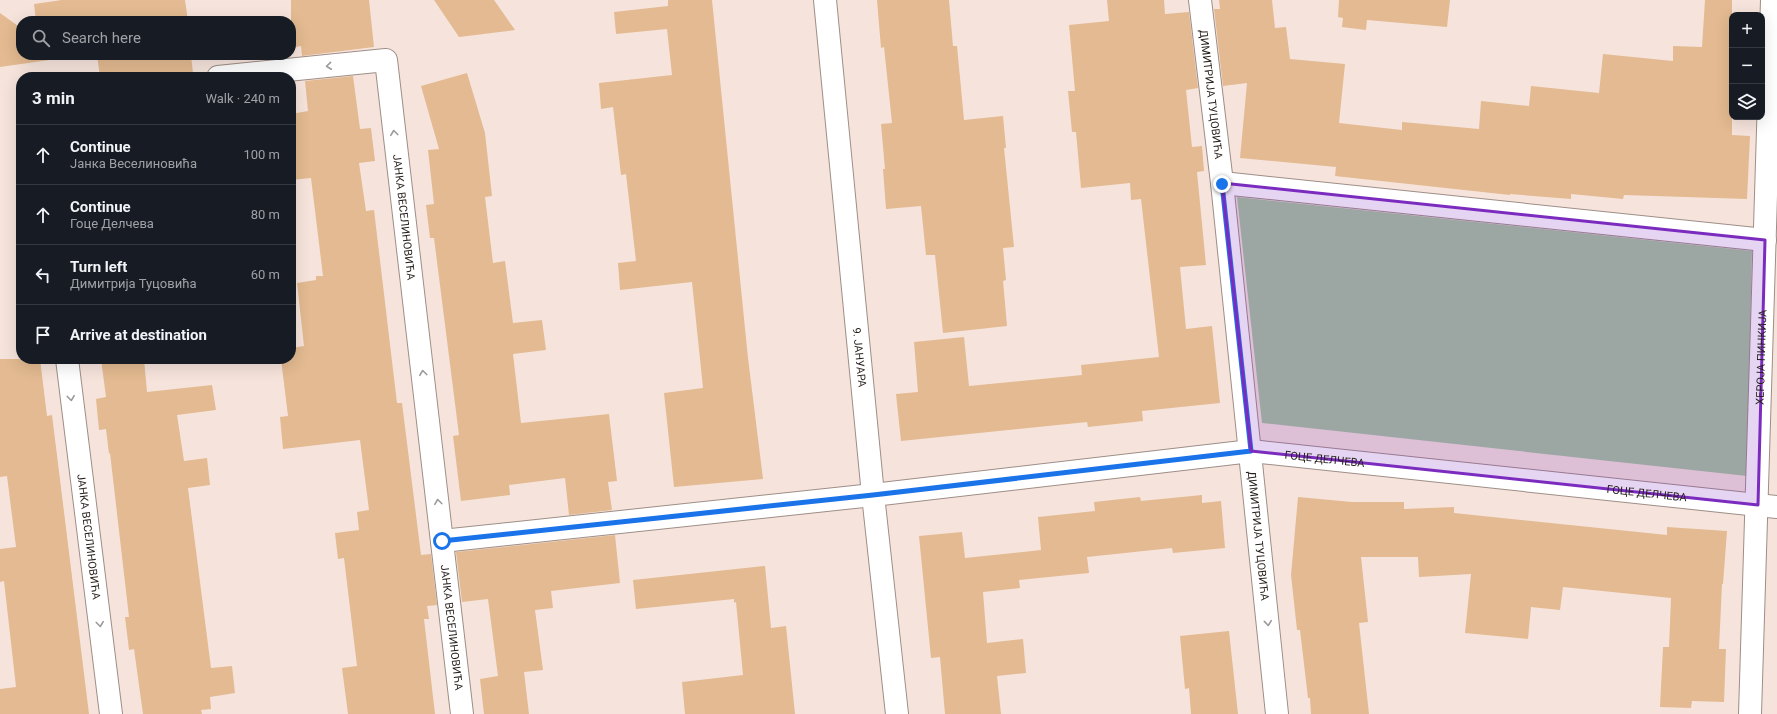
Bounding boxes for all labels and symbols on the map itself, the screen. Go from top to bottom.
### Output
street label: ДИМИТРИЈА ТУЦОВИЋА [1197,29,1225,161]
one-way arrow [326,61,332,70]
one-way arrow [390,130,399,136]
street label: ЈАНКА ВЕСЕЛИНОВИЋА [390,154,418,281]
route end [1213,175,1231,193]
street label: ХЕРОЈА ПИНКИЈА [1754,309,1769,405]
street label: 9. ЈАНУАРА [850,327,869,389]
one-way arrow [419,370,428,376]
one-way arrow [66,395,75,401]
street label: ГОЦЕ ДЕЛЧЕВА [1284,449,1366,470]
street label: ДИМИТРИЈА ТУЦОВИЋА [1245,470,1271,602]
street label: ЈАНКА ВЕСЕЛИНОВИЋА [74,473,103,601]
street label: ГОЦЕ ДЕЛЧЕВА [1606,483,1688,504]
one-way arrow [434,499,443,505]
route start [433,532,451,550]
street label: ЈАНКА ВЕСЕЛИНОВИЋА [438,564,465,692]
one-way arrow [1263,620,1272,626]
one-way arrow [95,621,104,627]

